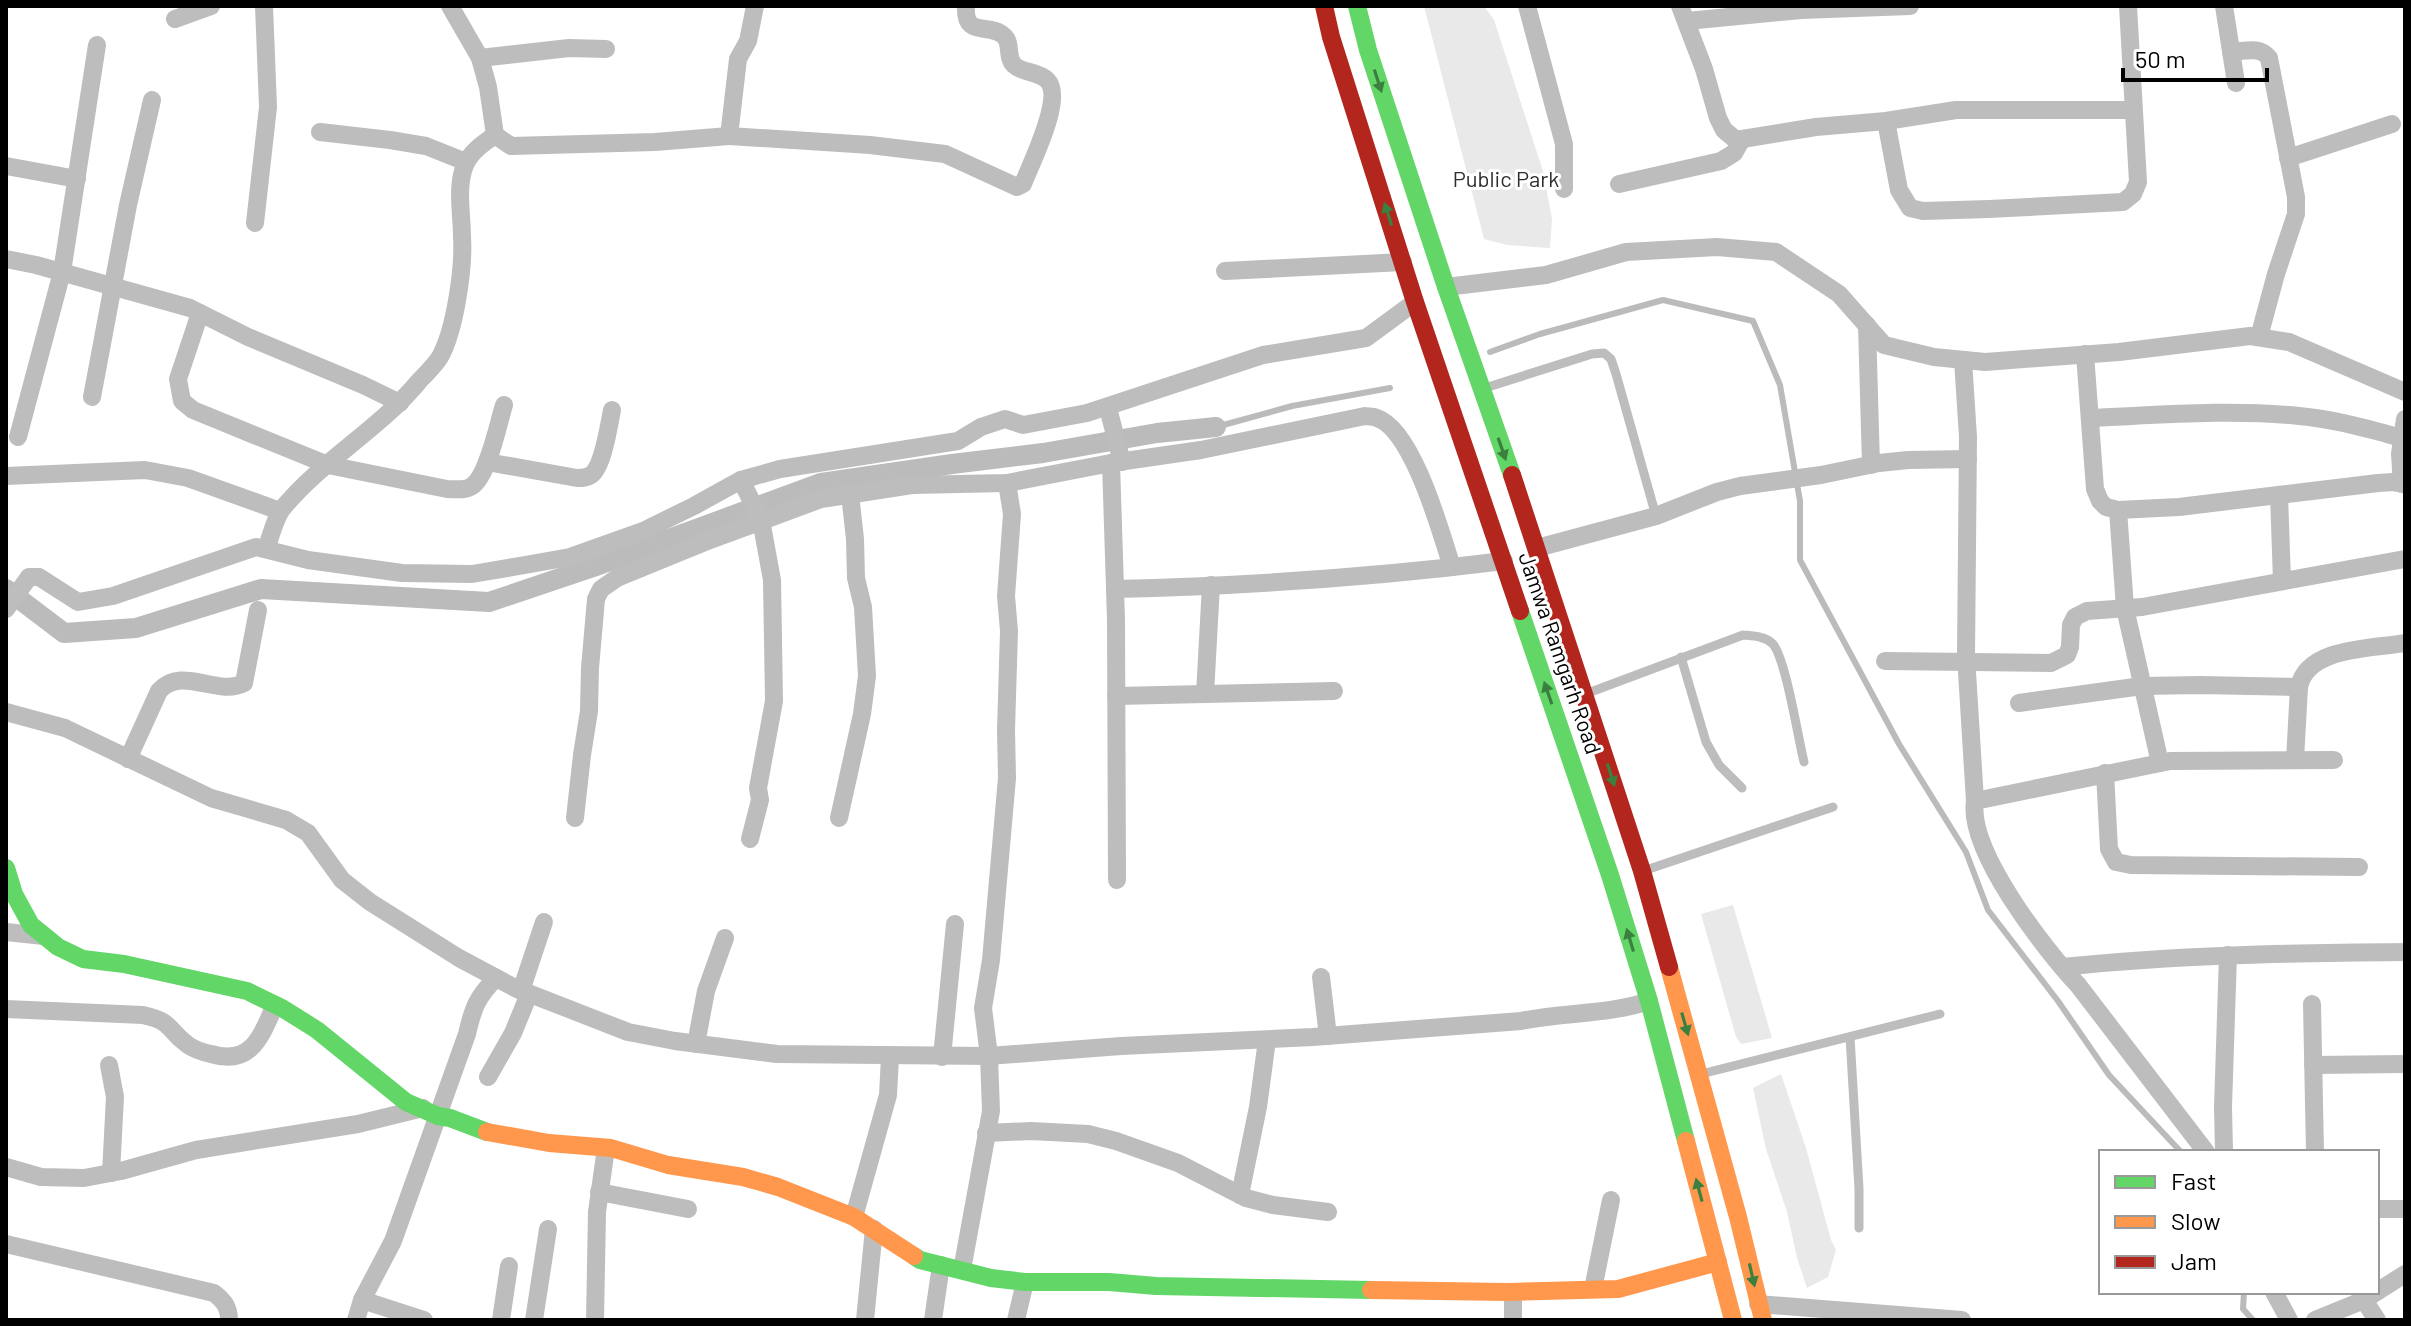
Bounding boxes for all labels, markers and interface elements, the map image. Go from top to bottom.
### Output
scale bar [2123,32,2267,82]
text: 50 m [2135,44,2186,73]
one-way arrow [1373,69,1385,93]
park label: Public Park [1453,165,1559,191]
one-way arrow [1381,202,1393,226]
one-way arrow [1496,437,1508,461]
street label: Jamwa Ramgarh Road [1514,548,1608,757]
one-way arrow [1542,681,1554,705]
one-way arrow [1605,763,1618,787]
one-way arrow [1623,927,1636,951]
one-way arrow [1679,1013,1692,1037]
legend [2099,1150,2379,1294]
text: Fast [2171,1166,2216,1195]
one-way arrow [1692,1178,1705,1202]
text: Slow [2171,1206,2220,1235]
text: Jam [2171,1246,2217,1275]
one-way arrow [1746,1263,1759,1288]

